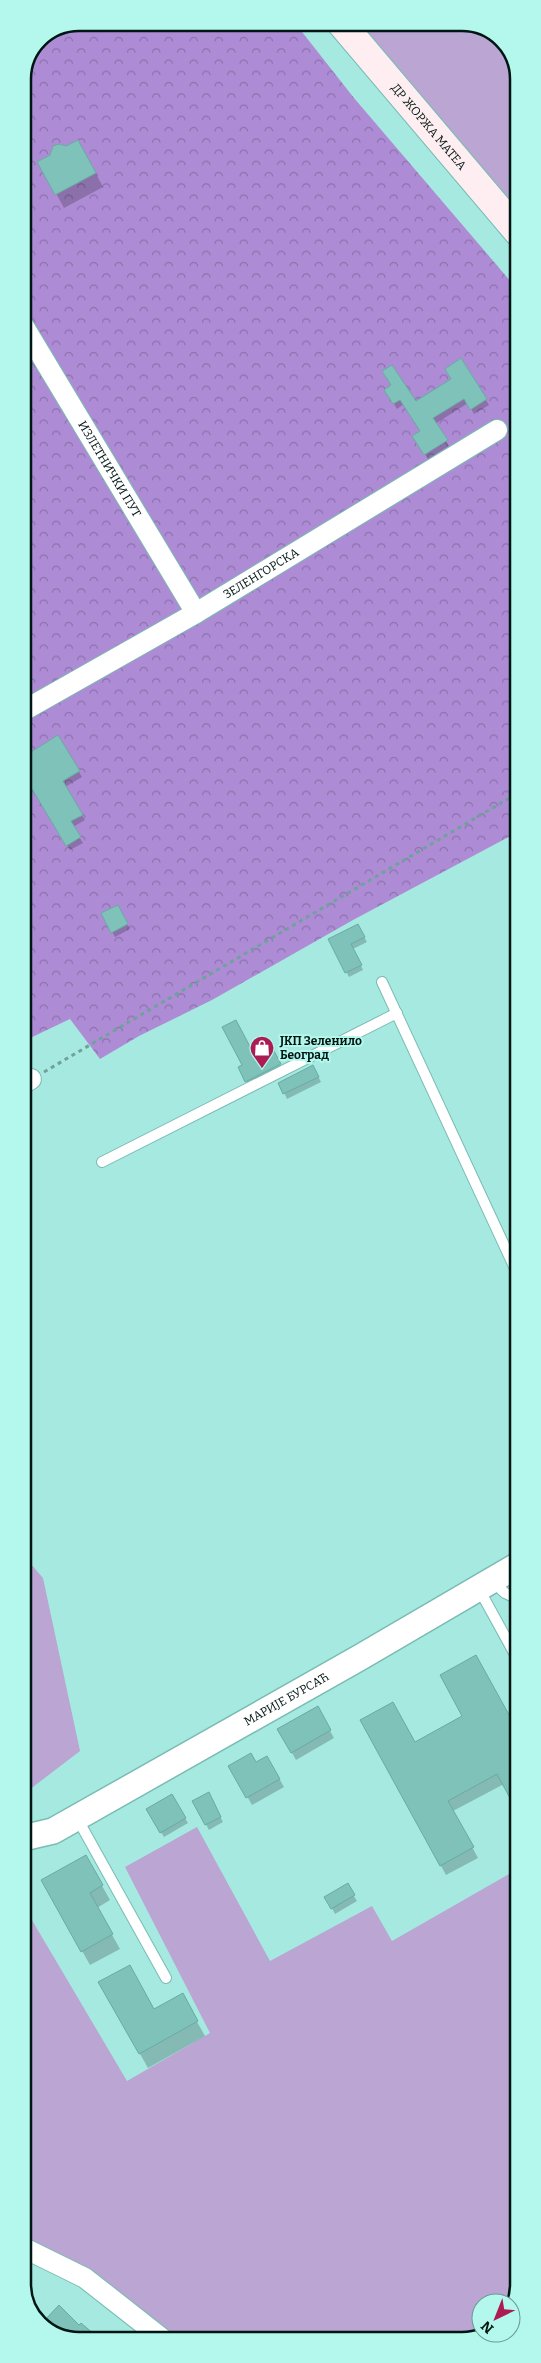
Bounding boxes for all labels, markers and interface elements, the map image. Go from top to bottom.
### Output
street label: ДР ЖОРЖА МАТЕА [389,81,470,173]
street label: ИЗЛЕТНИЧКИ ПУТ [75,418,144,520]
street label: ЗЕЛЕНГОРСКА [221,545,302,602]
place label: ЈКП Зеленило Београд [279,1034,362,1062]
shop icon: ЈКП Зеленило Београд [249,1035,275,1069]
street label: МАРИЈЕ БУРСАЋ [242,1669,332,1729]
north arrow [471,2293,521,2343]
text: N [478,2317,497,2337]

